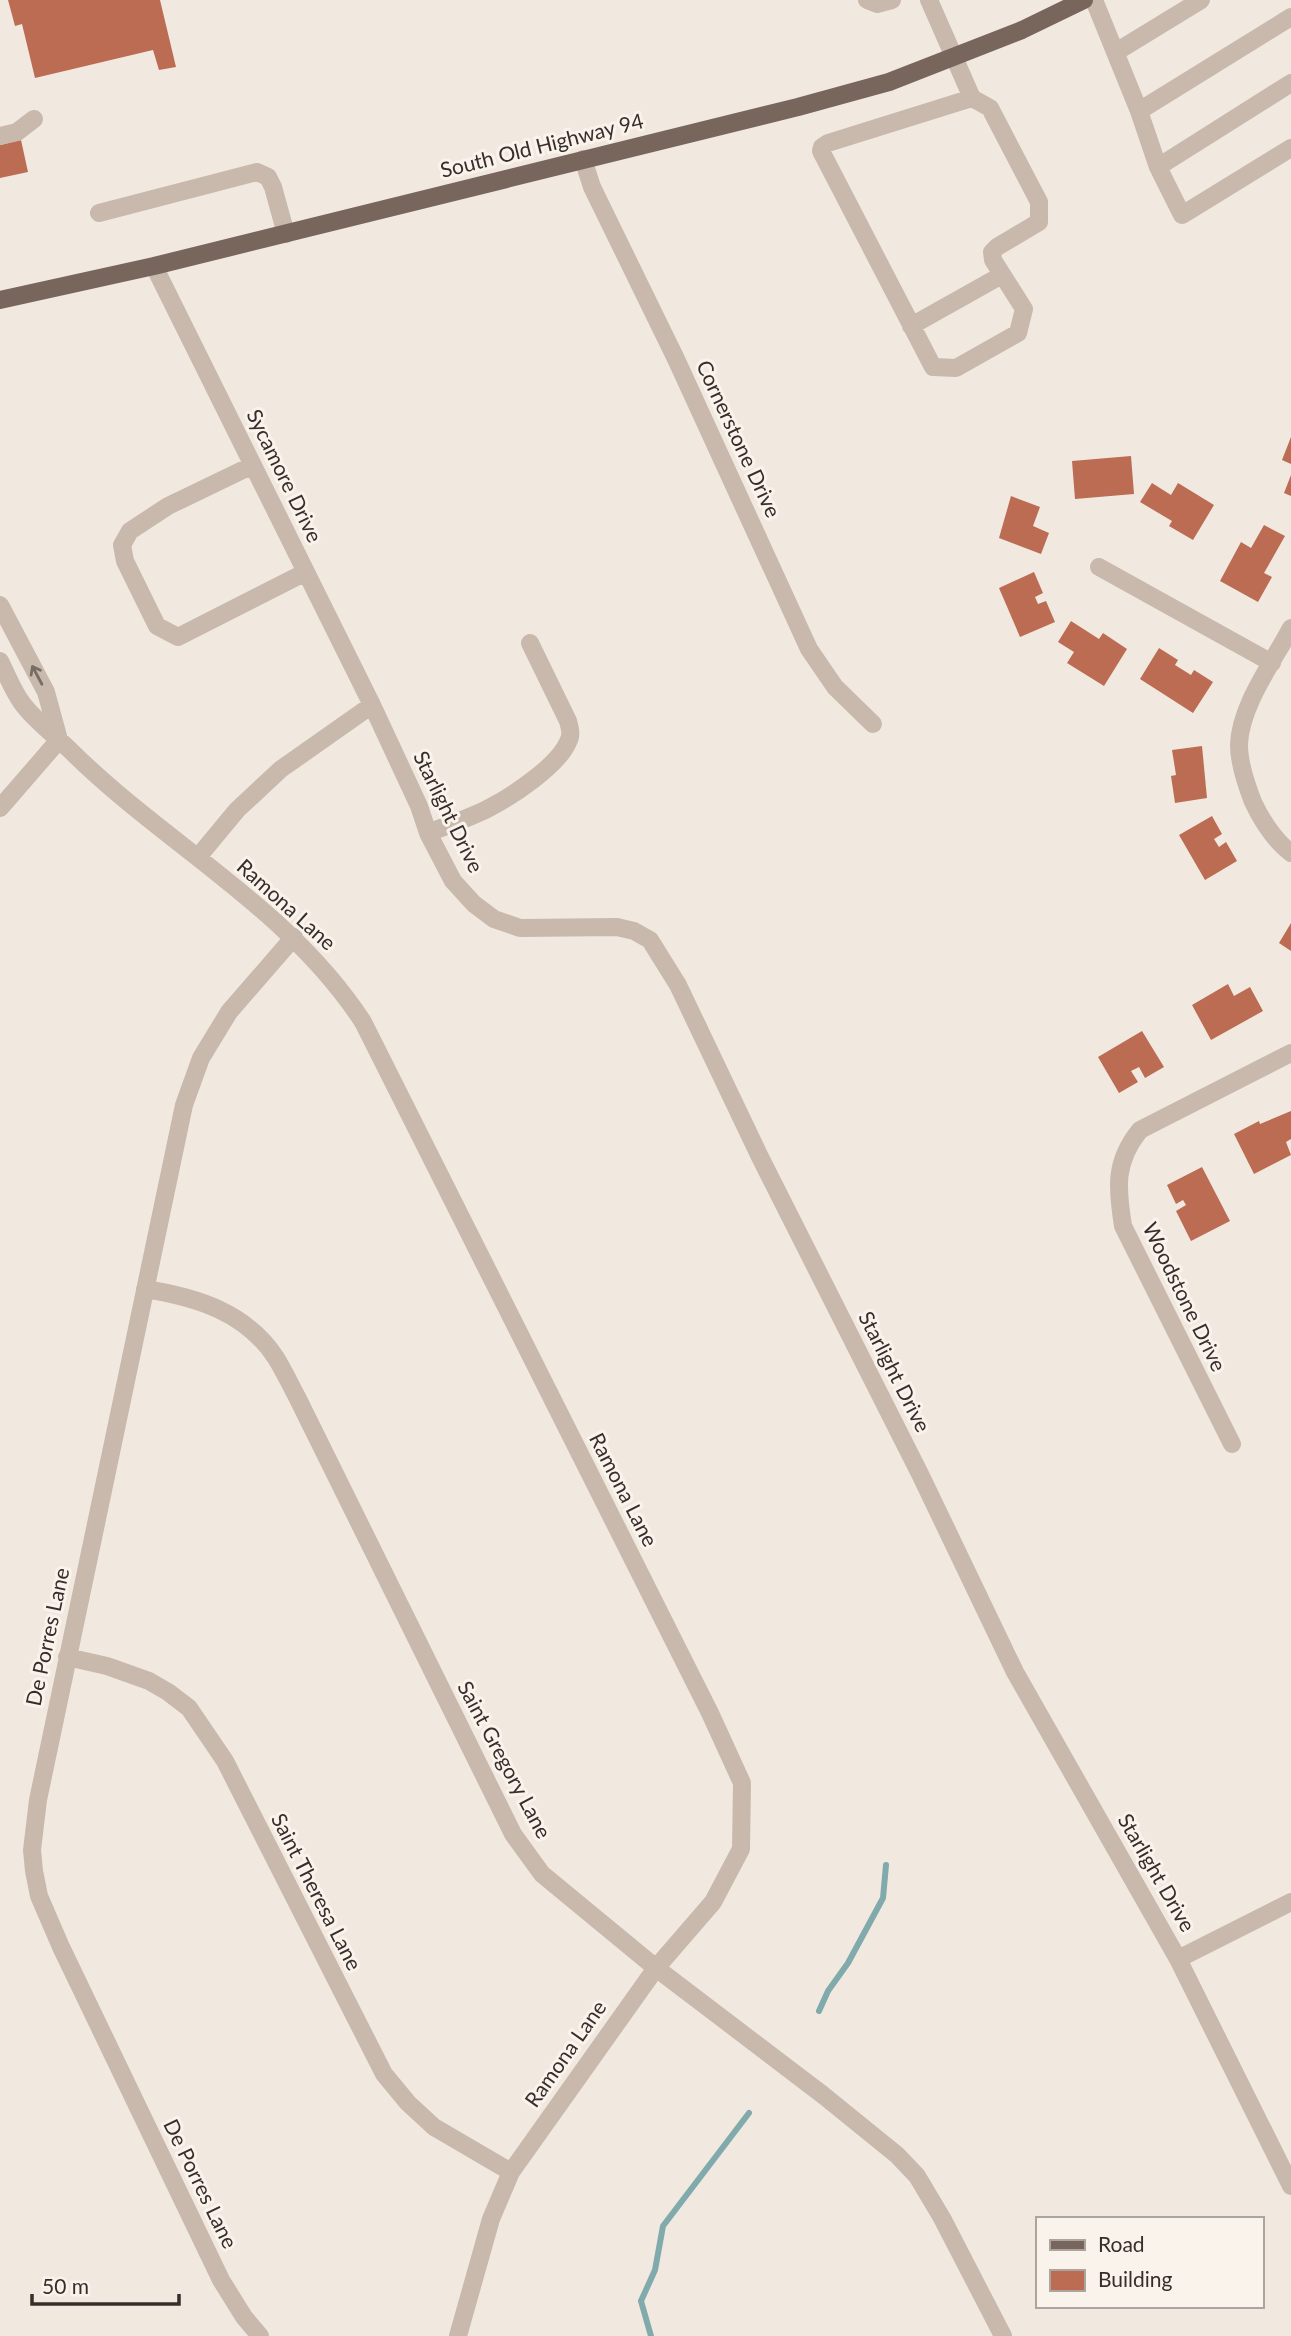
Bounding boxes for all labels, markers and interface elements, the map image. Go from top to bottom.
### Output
street label: South Old Highway 94 [438,107,646,182]
street label: Cornerstone Drive [692,356,787,521]
street label: Sycamore Drive [242,405,328,546]
one-way arrow [30,666,44,686]
street label: Starlight Drive [409,747,490,876]
street label: Ramona Lane [232,853,342,955]
street label: Woodstone Drive [1138,1218,1232,1375]
street label: Starlight Drive [854,1307,936,1436]
street label: Ramona Lane [585,1428,664,1550]
street label: De Porres Lane [20,1565,73,1708]
street label: Saint Gregory Lane [453,1676,557,1842]
street label: Saint Theresa Lane [267,1809,368,1974]
street label: Starlight Drive [1113,1809,1201,1936]
street label: Ramona Lane [519,1995,611,2111]
street label: De Porres Lane [159,2115,243,2252]
legend [1036,2217,1263,2308]
text: Road [1098,2231,1145,2256]
scale bar [32,2262,178,2306]
text: Building [1098,2266,1173,2291]
text: 50 m [42,2273,89,2298]

